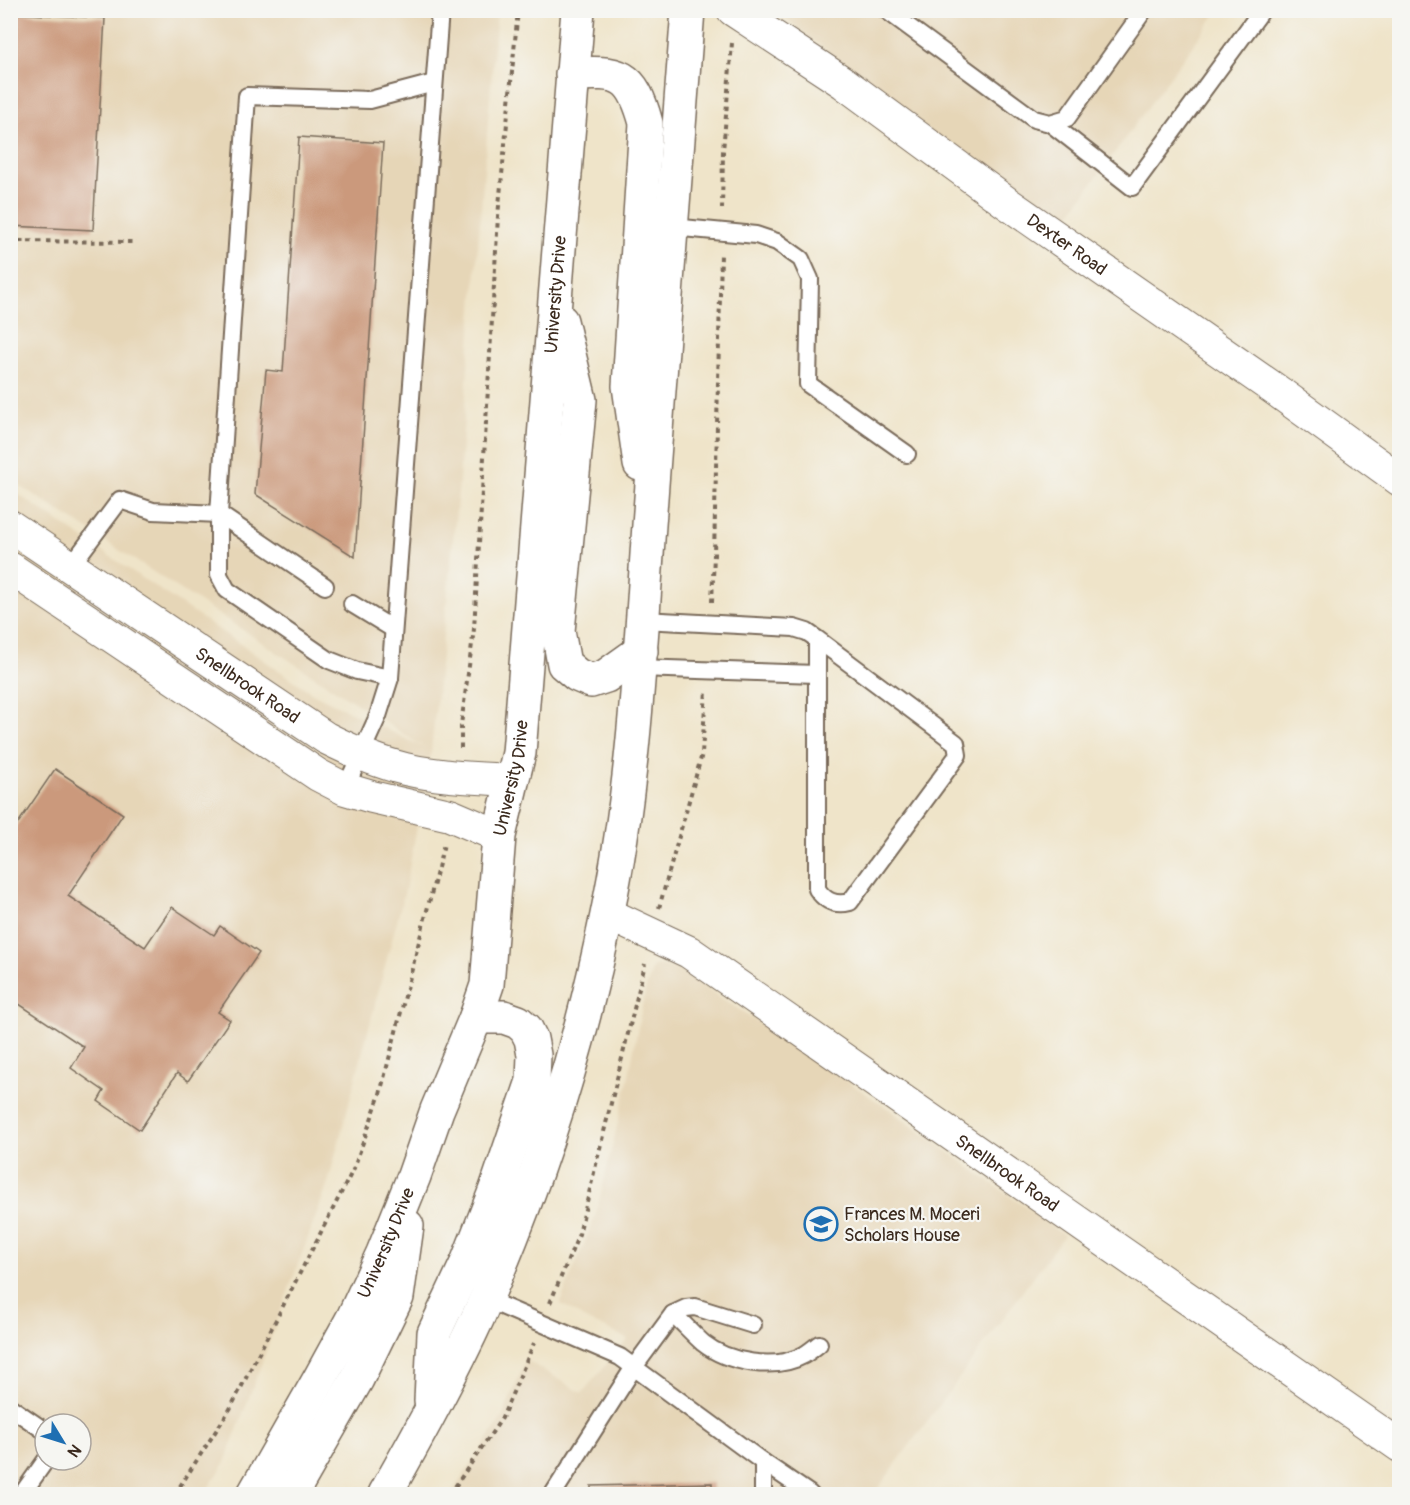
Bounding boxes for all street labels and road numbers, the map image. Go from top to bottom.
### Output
street label: Dexter Road [1022,209,1111,281]
street label: University Drive [540,235,572,354]
street label: Snellbrook Road [191,642,304,729]
street label: University Drive [488,719,534,838]
street label: Snellbrook Road [951,1130,1063,1218]
street label: University Drive [353,1184,420,1302]

